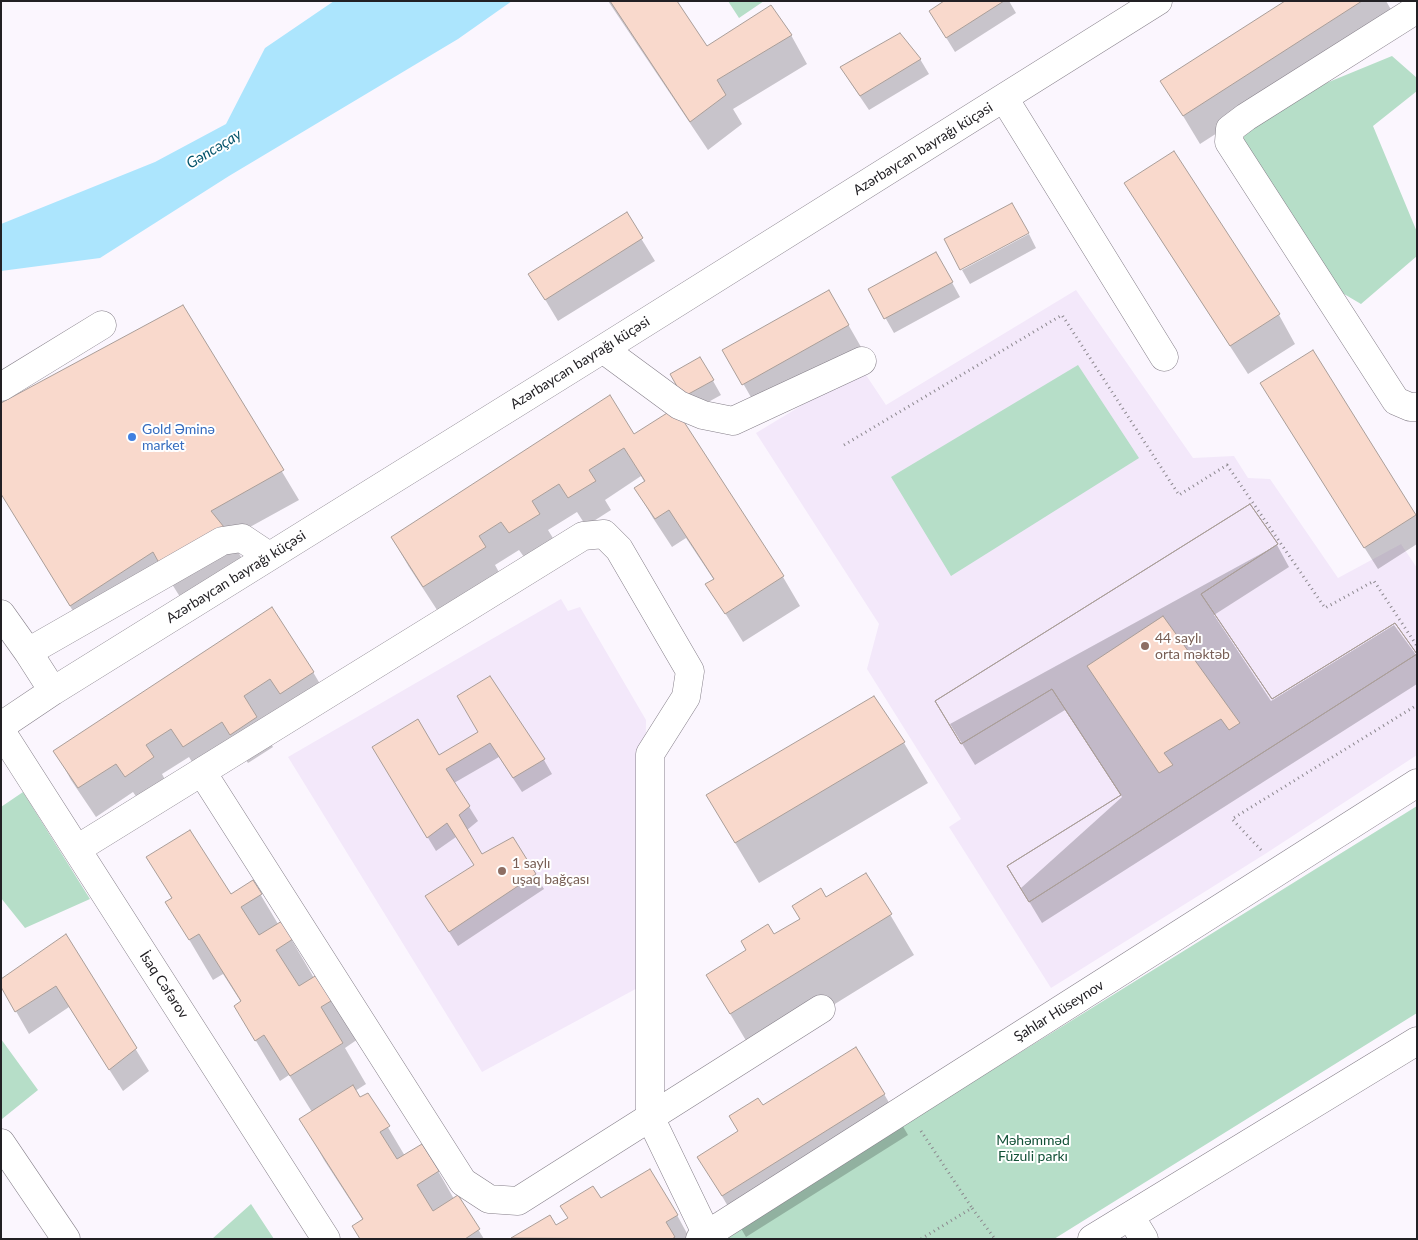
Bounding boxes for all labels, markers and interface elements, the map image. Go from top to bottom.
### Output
street label: Azərbaycan bayrağı küçəsi [850,99,996,199]
water label: Gəncəçay [183,126,245,172]
street label: Azərbaycan bayrağı küçəsi [507,313,653,413]
place label: Gold Əminə market [142,421,215,454]
marker: Gold Əminə market [126,431,138,443]
street label: Azərbaycan bayrağı küçəsi [163,527,309,627]
place label: 44 saylı orta məktəb [1155,630,1230,662]
marker: 44 saylı orta məktəb [1139,640,1151,652]
place label: 1 saylı uşaq bağçası [512,855,589,888]
marker: 1 saylı uşaq bağçası [496,865,508,877]
street label: İsaq Cəfərov [136,948,192,1022]
street label: Şahlar Hüseynov [1011,977,1107,1045]
park label: Məhəmməd Füzuli parkı [996,1132,1070,1164]

